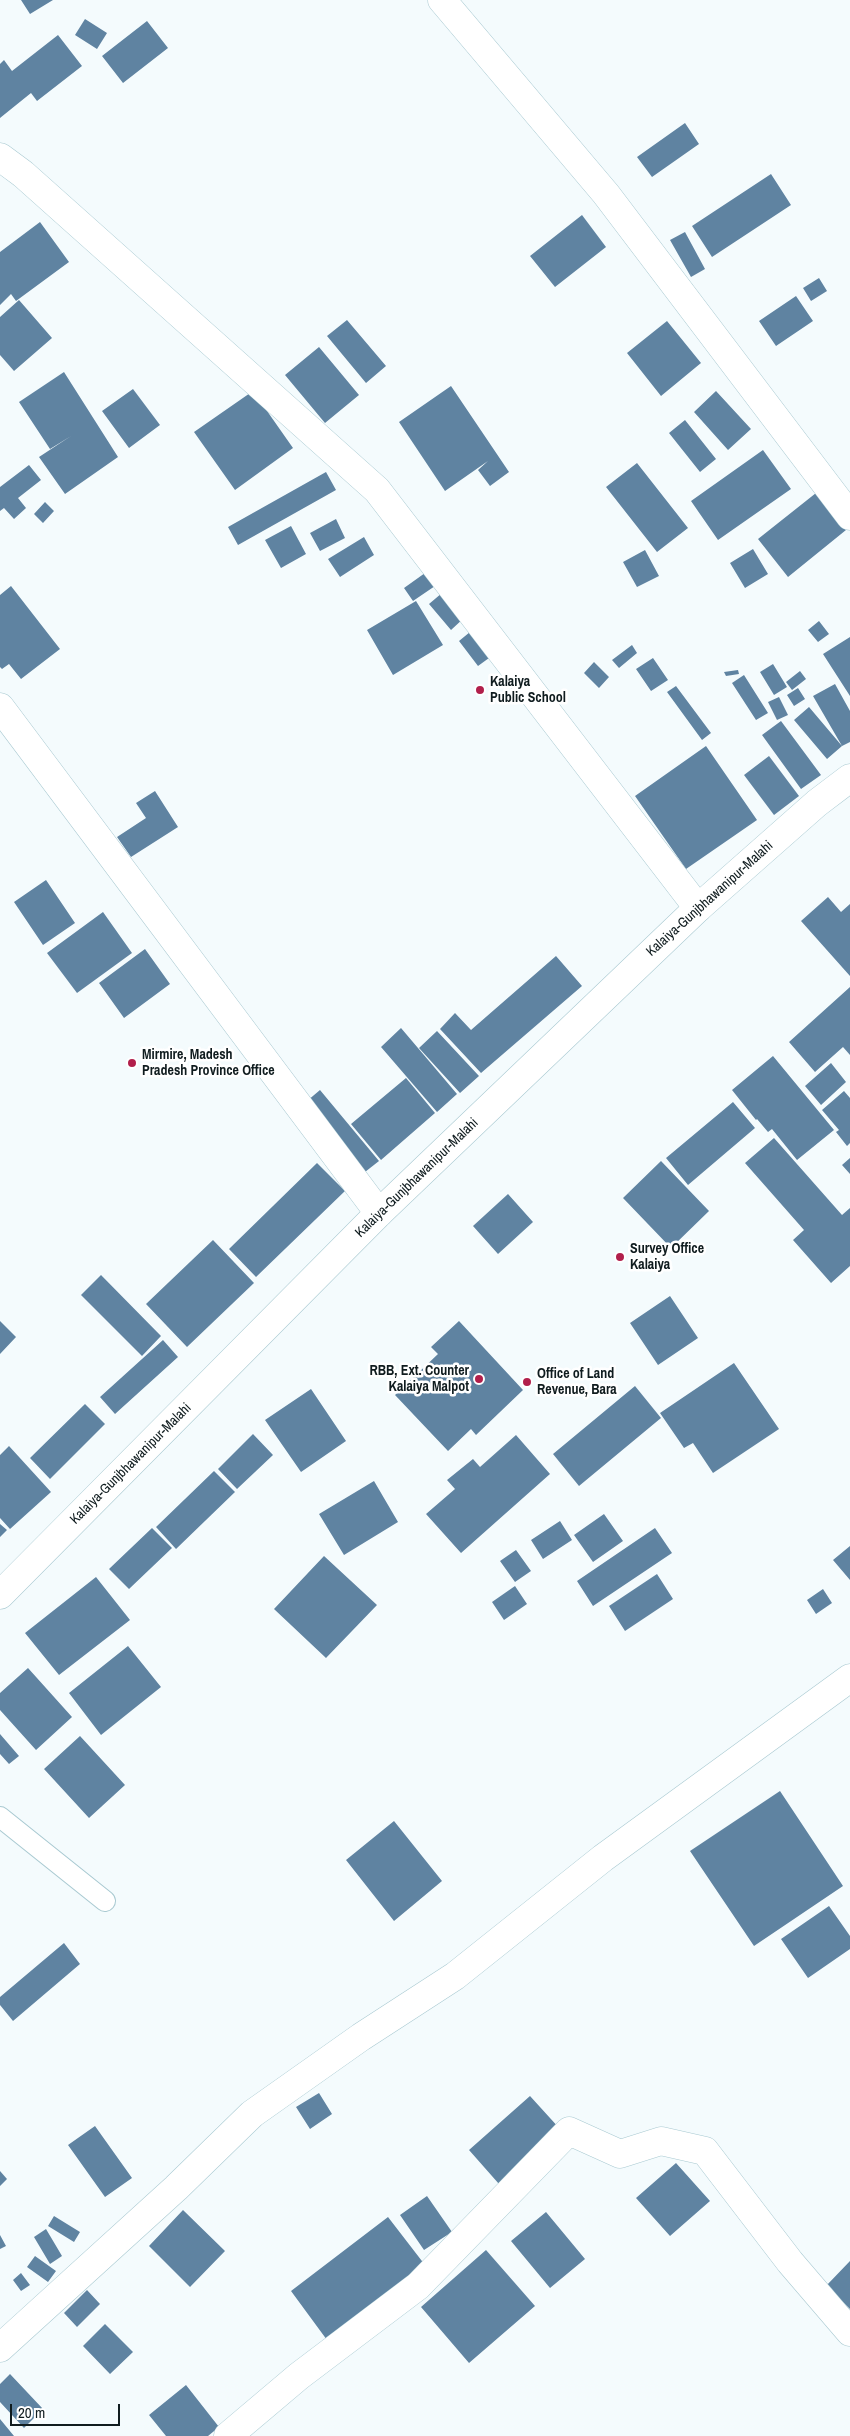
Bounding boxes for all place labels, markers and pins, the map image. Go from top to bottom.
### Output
place label: Kalaiya Public School [490,674,566,706]
marker: Kalaiya Public School [474,684,486,696]
place label: Mirmire, Madesh Pradesh Province Office [142,1047,275,1080]
marker: Mirmire, Madesh Pradesh Province Office [126,1057,138,1069]
place label: Survey Office Kalaiya [630,1241,704,1274]
marker: Survey Office Kalaiya [614,1251,626,1263]
place label: RBB, Ext. Counter Kalaiya Malpot [370,1363,469,1395]
place label: Office of Land Revenue, Bara [537,1366,617,1398]
marker: RBB, Ext. Counter Kalaiya Malpot [473,1373,485,1385]
marker: Office of Land Revenue, Bara [521,1376,533,1388]

